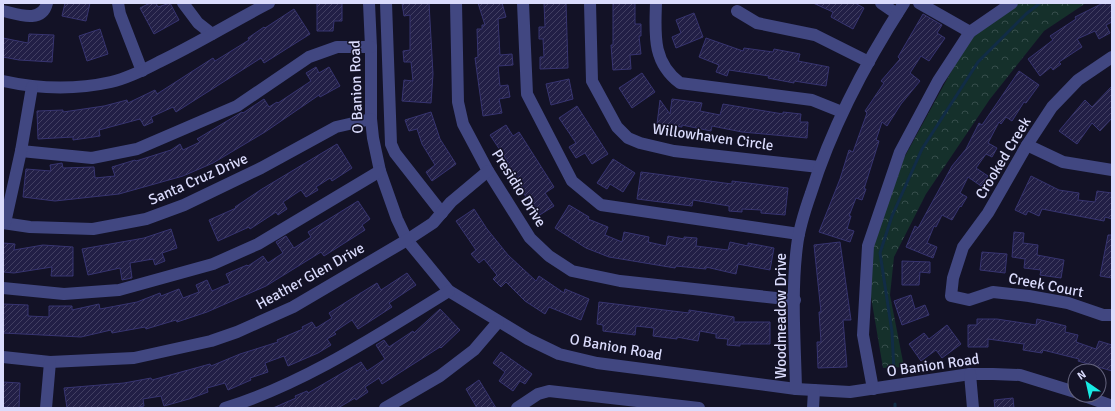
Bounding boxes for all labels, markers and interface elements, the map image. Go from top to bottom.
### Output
street label: O Banion Road [345,40,367,134]
street label: Crooked Creek [971,113,1035,202]
street label: Willowhaven Circle [651,120,775,154]
street label: Presidio Drive [488,146,550,230]
street label: Santa Cruz Drive [146,149,250,209]
street label: Heather Glen Drive [253,239,367,313]
street label: Woodmeadow Drive [772,253,790,379]
street label: Creek Court [1007,269,1085,301]
street label: O Banion Road [568,330,664,364]
street label: O Banion Road [885,350,981,380]
north arrow [1067,363,1107,403]
text: N [1075,368,1088,383]

